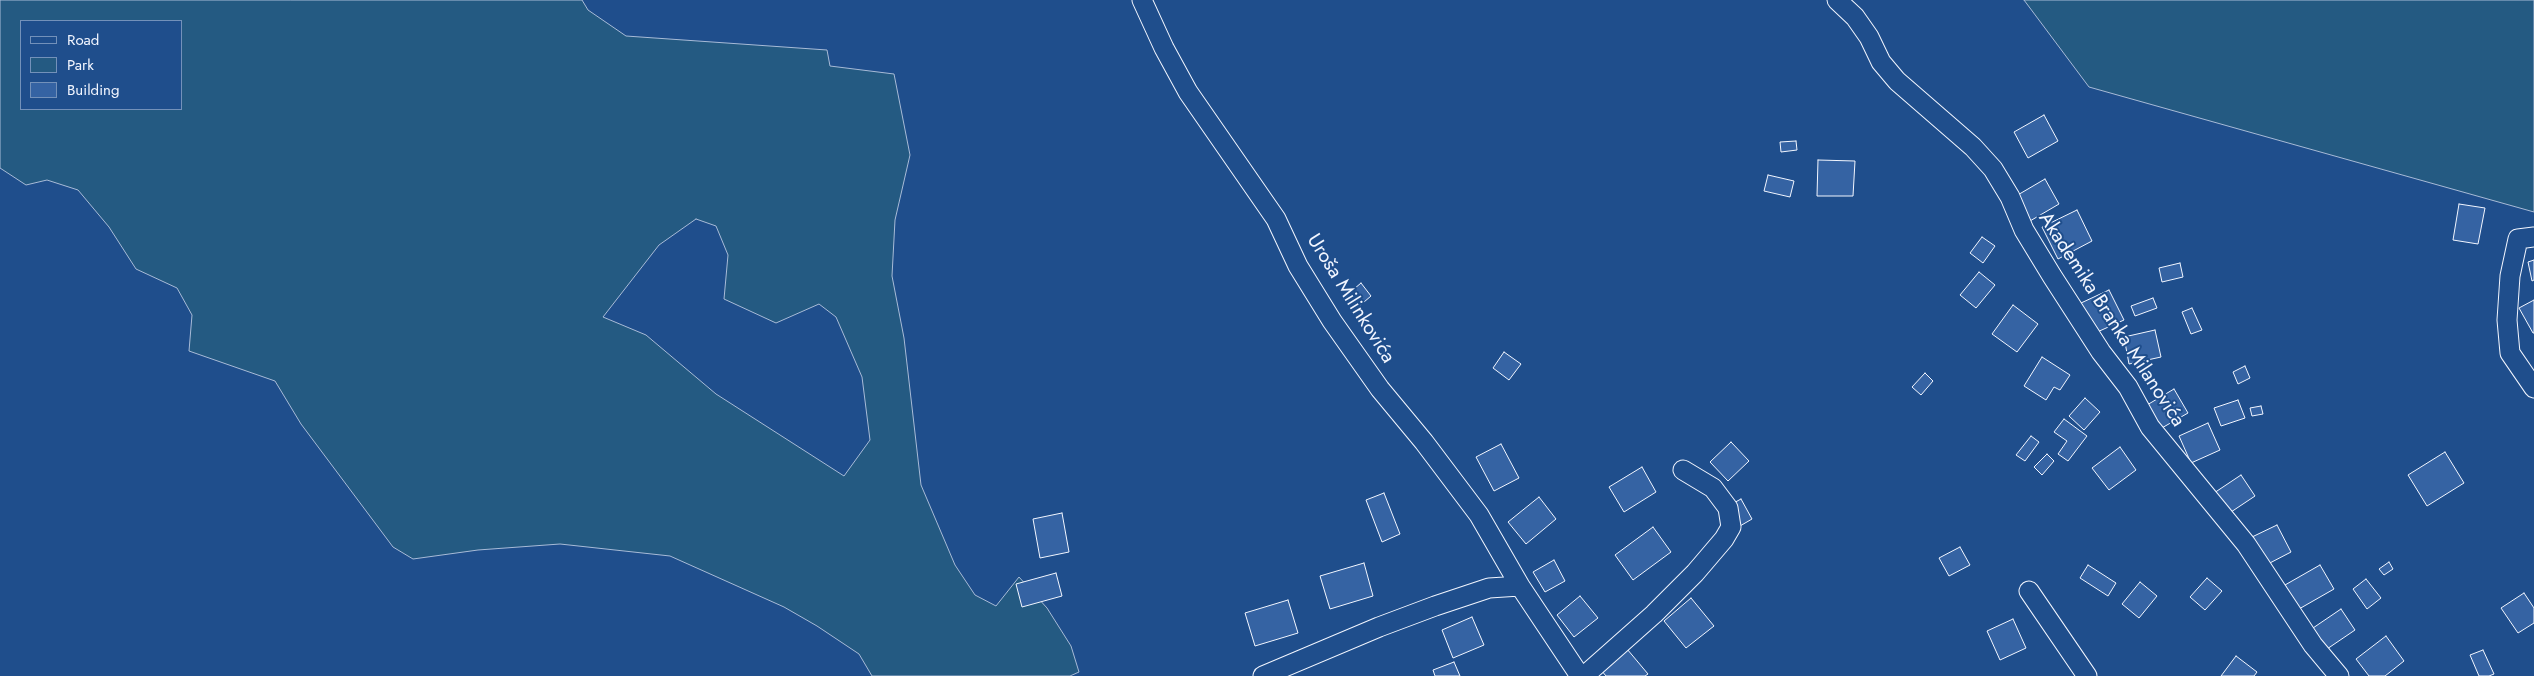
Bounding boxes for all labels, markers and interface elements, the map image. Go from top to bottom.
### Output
legend [20,20,182,110]
text: Road [67,29,99,51]
text: Park [67,54,94,76]
text: Building [67,79,119,101]
street label: Akademika Branka Milanovića [2033,208,2189,432]
street label: Uroša Milinkovića [1301,230,1399,368]

